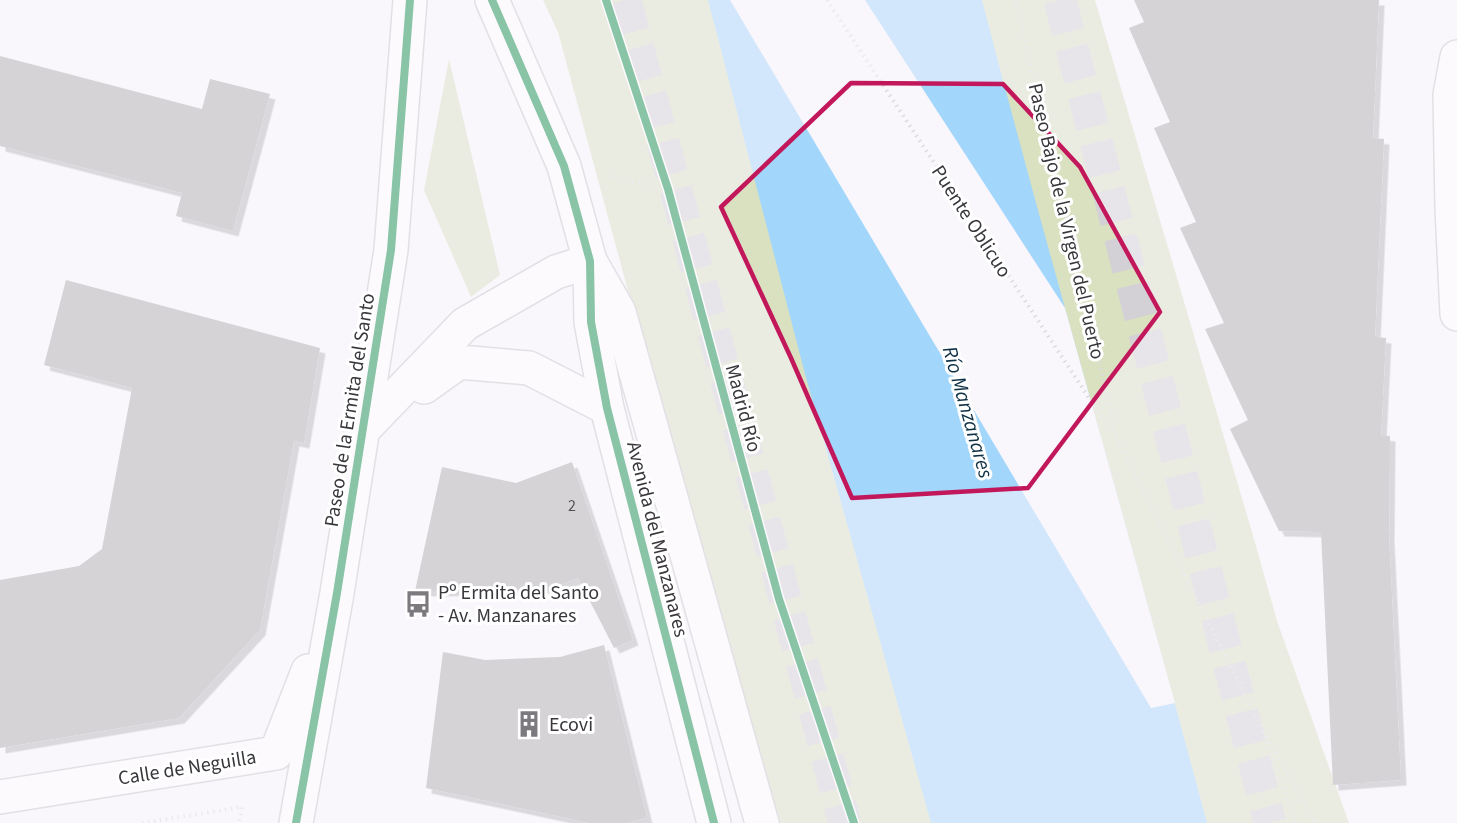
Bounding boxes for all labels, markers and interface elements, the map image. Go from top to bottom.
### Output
street label: Paseo Bajo de la Virgen del Puerto [1021,80,1111,362]
street label: Puente Oblicuo [924,160,1018,283]
street label: Paseo de la Ermita del Santo [318,291,382,529]
water label: Río Manzanares [935,342,1001,482]
street label: Madrid Río [718,361,768,455]
street label: Avenida del Manzanares [619,438,695,640]
house number: 2 [568,495,576,517]
place label: Pº Ermita del Santo - Av. Manzanares [438,579,599,630]
bus stop icon: Pº Ermita del Santo - Av. Manzanares [403,589,433,619]
building icon: Ecovi [514,709,544,739]
place label: Ecovi [549,711,593,739]
street label: Calle de Neguilla [116,743,258,793]

